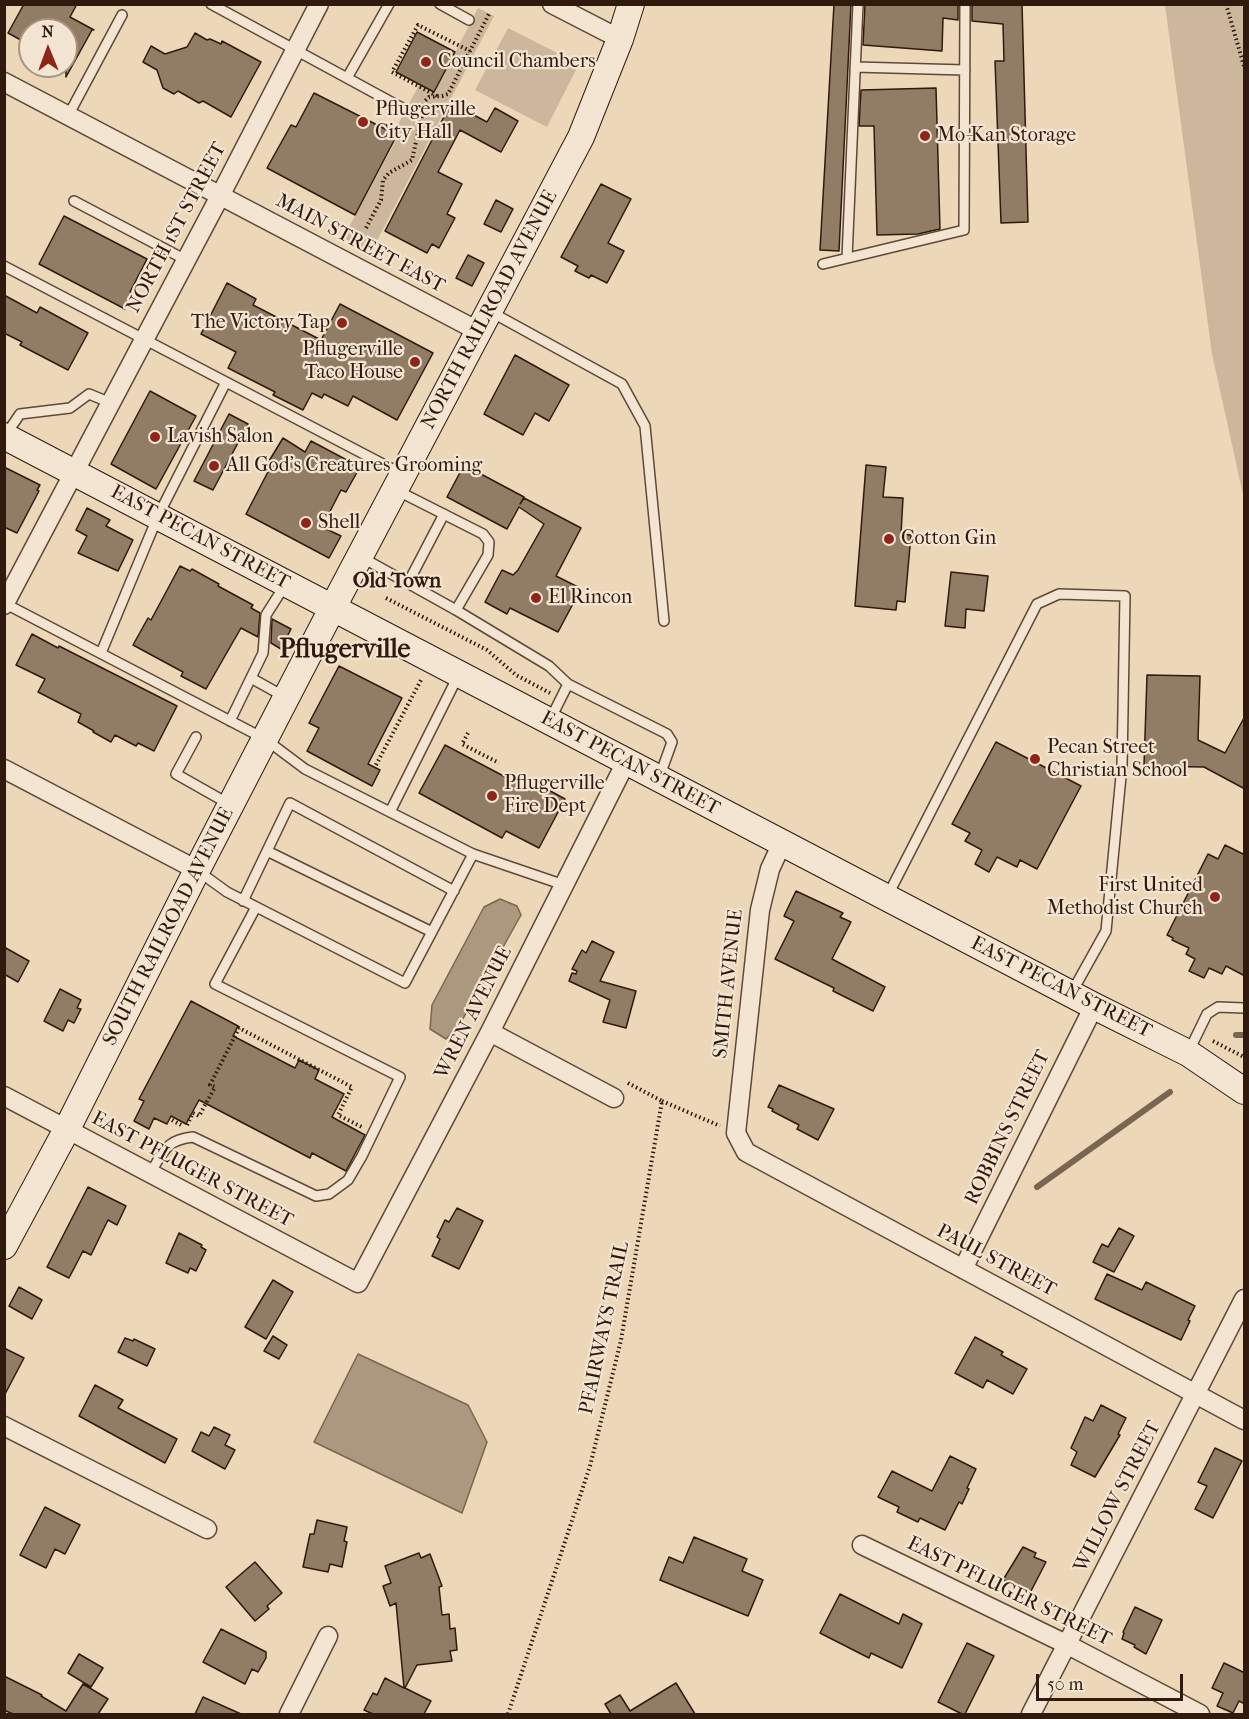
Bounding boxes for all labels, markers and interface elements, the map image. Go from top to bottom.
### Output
north arrow [18,18,78,78]
text: N [41,22,54,41]
place label: Council Chambers [438,50,596,74]
marker: Council Chambers [419,55,433,69]
place label: Pflugerville City Hall [375,98,476,145]
marker: Pflugerville City Hall [356,115,370,129]
place label: Mo-Kan Storage [937,124,1076,148]
marker: Mo-Kan Storage [918,129,932,143]
street label: NORTH 1ST STREET [122,139,232,317]
street label: NORTH RAILROAD AVENUE [417,186,563,434]
street label: MAIN STREET EAST [271,189,449,299]
place label: The Victory Tap [191,311,330,335]
marker: The Victory Tap [335,316,349,330]
place label: Pflugerville Taco House [302,338,403,385]
marker: Pflugerville Taco House [408,355,422,369]
place label: Lavish Salon [167,425,273,449]
marker: Lavish Salon [148,430,162,444]
place label: All God's Creatures Grooming [226,454,482,478]
marker: All God's Creatures Grooming [207,459,221,473]
street label: EAST PECAN STREET [106,481,294,595]
place label: Shell [318,511,360,535]
marker: Shell [299,516,313,530]
place label: Cotton Gin [901,527,996,551]
marker: Cotton Gin [882,532,896,546]
district label: Old Town [353,569,441,595]
place label: El Rincon [548,586,632,610]
marker: El Rincon [529,591,543,605]
district label: Pflugerville [280,635,410,667]
street label: EAST PECAN STREET [536,707,724,821]
place label: Pecan Street Christian School [1047,736,1188,783]
marker: Pecan Street Christian School [1028,752,1042,766]
place label: Pflugerville Fire Dept [504,772,605,819]
marker: Pflugerville Fire Dept [485,789,499,803]
street label: SOUTH RAILROAD AVENUE [98,804,240,1050]
place label: First United Methodist Church [1047,874,1203,921]
marker: First United Methodist Church [1208,890,1222,904]
street label: SMITH AVENUE [709,908,749,1060]
street label: EAST PECAN STREET [967,932,1155,1044]
street label: WREN AVENUE [430,943,518,1083]
street label: ROBBINS STREET [960,1047,1056,1209]
street label: EAST PFLUGER STREET [87,1107,297,1233]
street label: PAUL STREET [932,1219,1060,1303]
street label: PFAIRWAYS TRAIL [575,1239,635,1417]
street label: WILLOW STREET [1069,1417,1167,1577]
street label: EAST PFLUGER STREET [903,1532,1115,1652]
scale bar [1039,1662,1186,1700]
text: 50 m [1047,1674,1083,1695]

